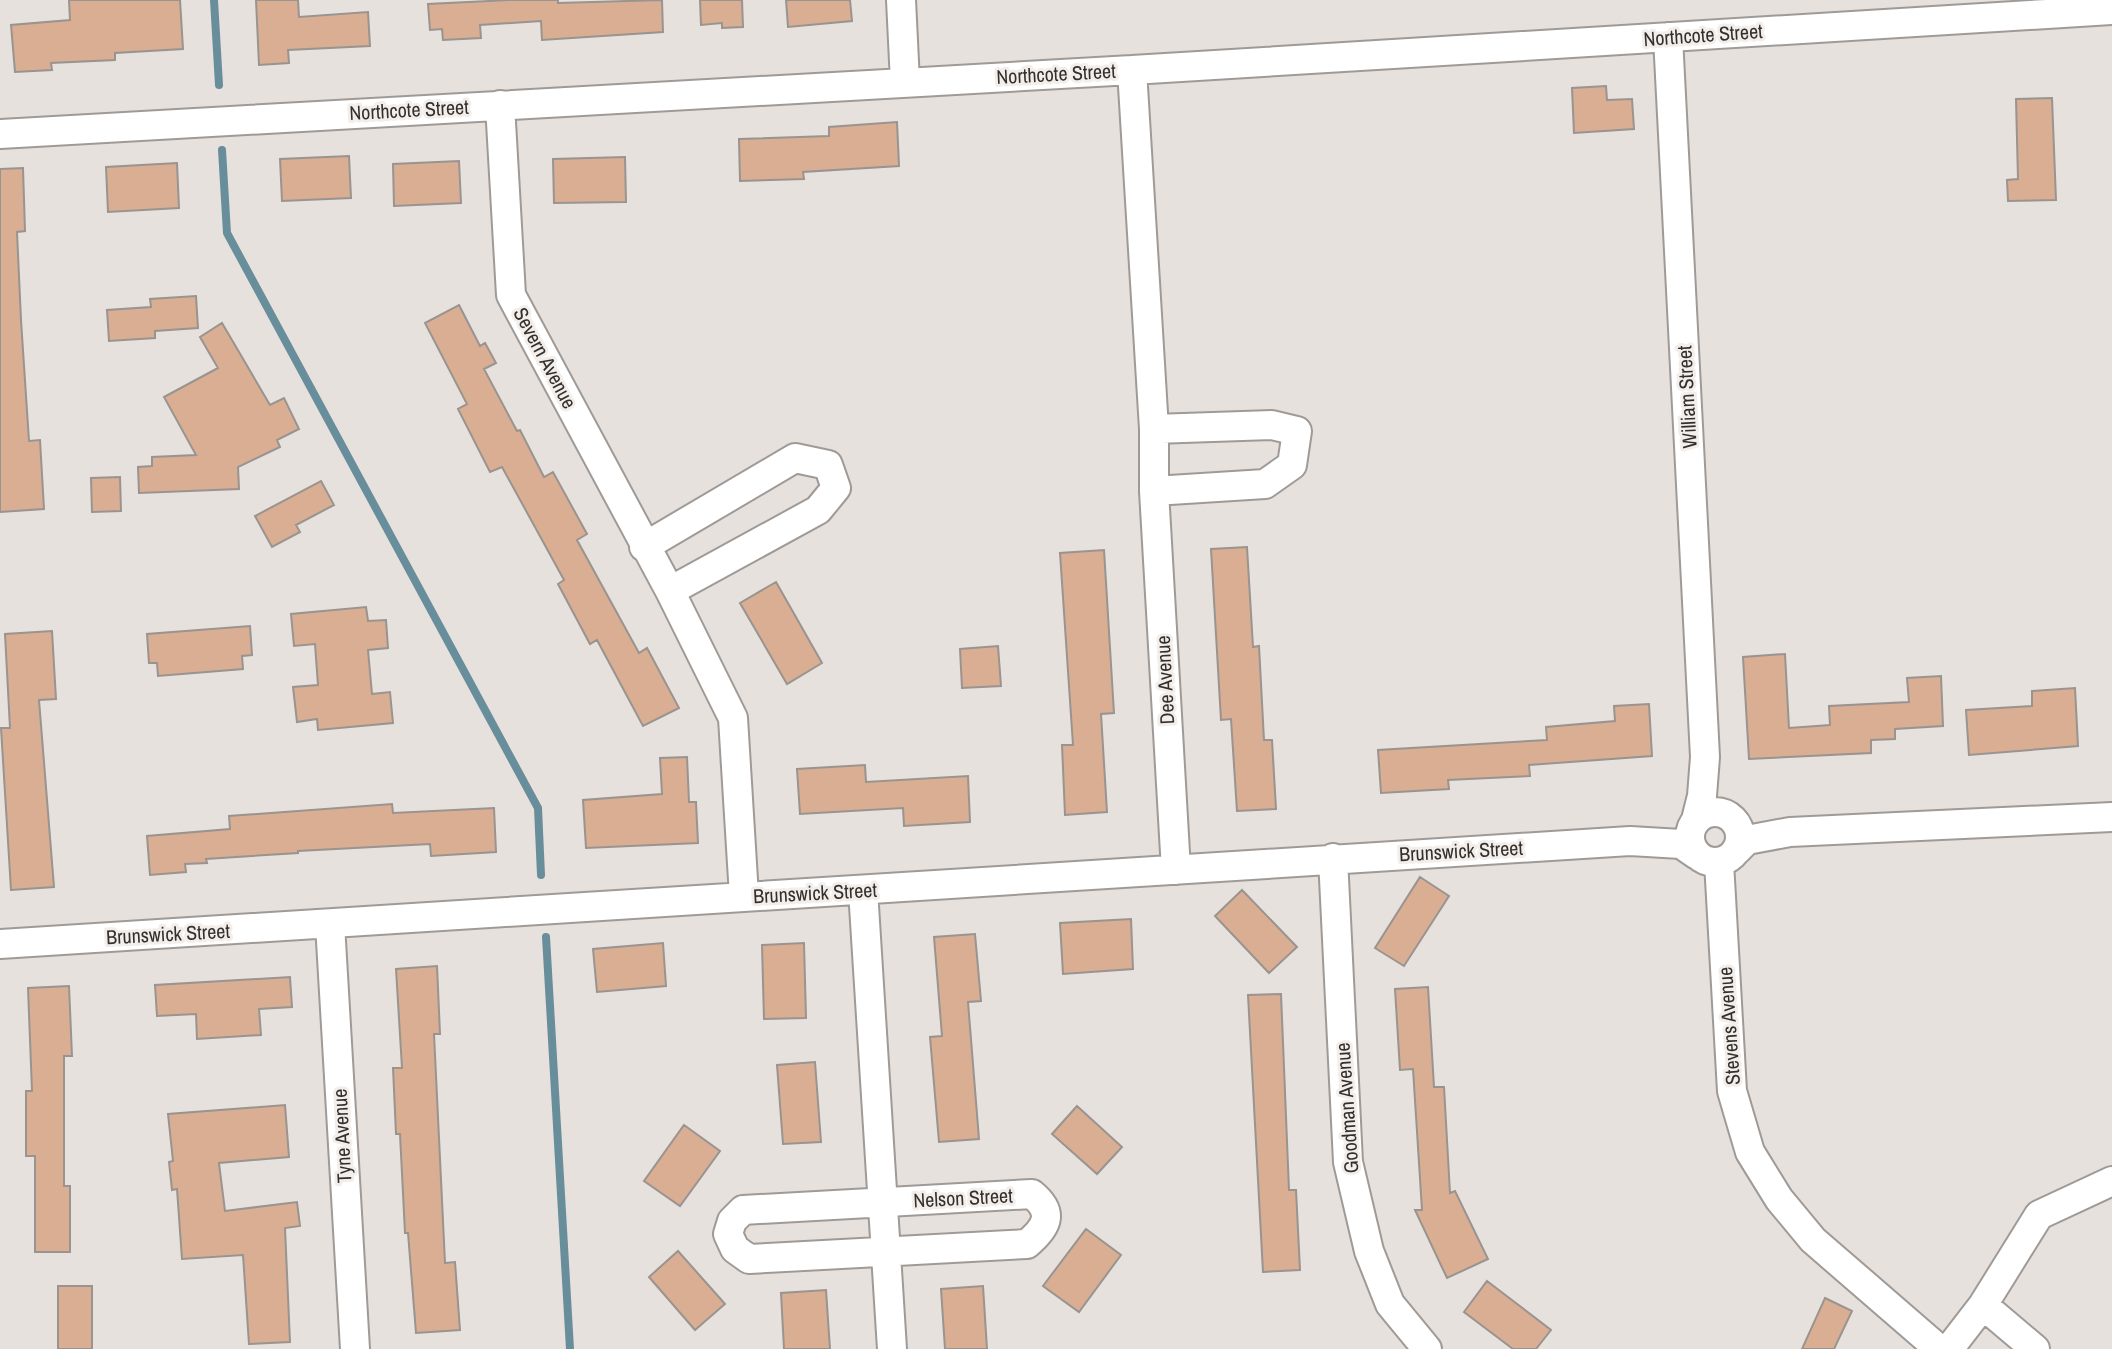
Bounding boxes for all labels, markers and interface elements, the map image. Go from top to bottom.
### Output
street label: Northcote Street [1642,17,1764,52]
street label: Northcote Street [996,57,1117,90]
street label: Northcote Street [349,93,470,126]
street label: Severn Avenue [507,302,583,413]
street label: William Street [1670,344,1703,449]
street label: Dee Avenue [1149,635,1180,725]
street label: Brunswick Street [1398,834,1524,867]
street label: Brunswick Street [752,876,878,909]
street label: Brunswick Street [105,917,231,950]
street label: Stevens Avenue [1711,966,1746,1086]
street label: Goodman Avenue [1328,1042,1365,1174]
street label: Tyne Avenue [326,1088,357,1184]
street label: Nelson Street [913,1181,1014,1214]

